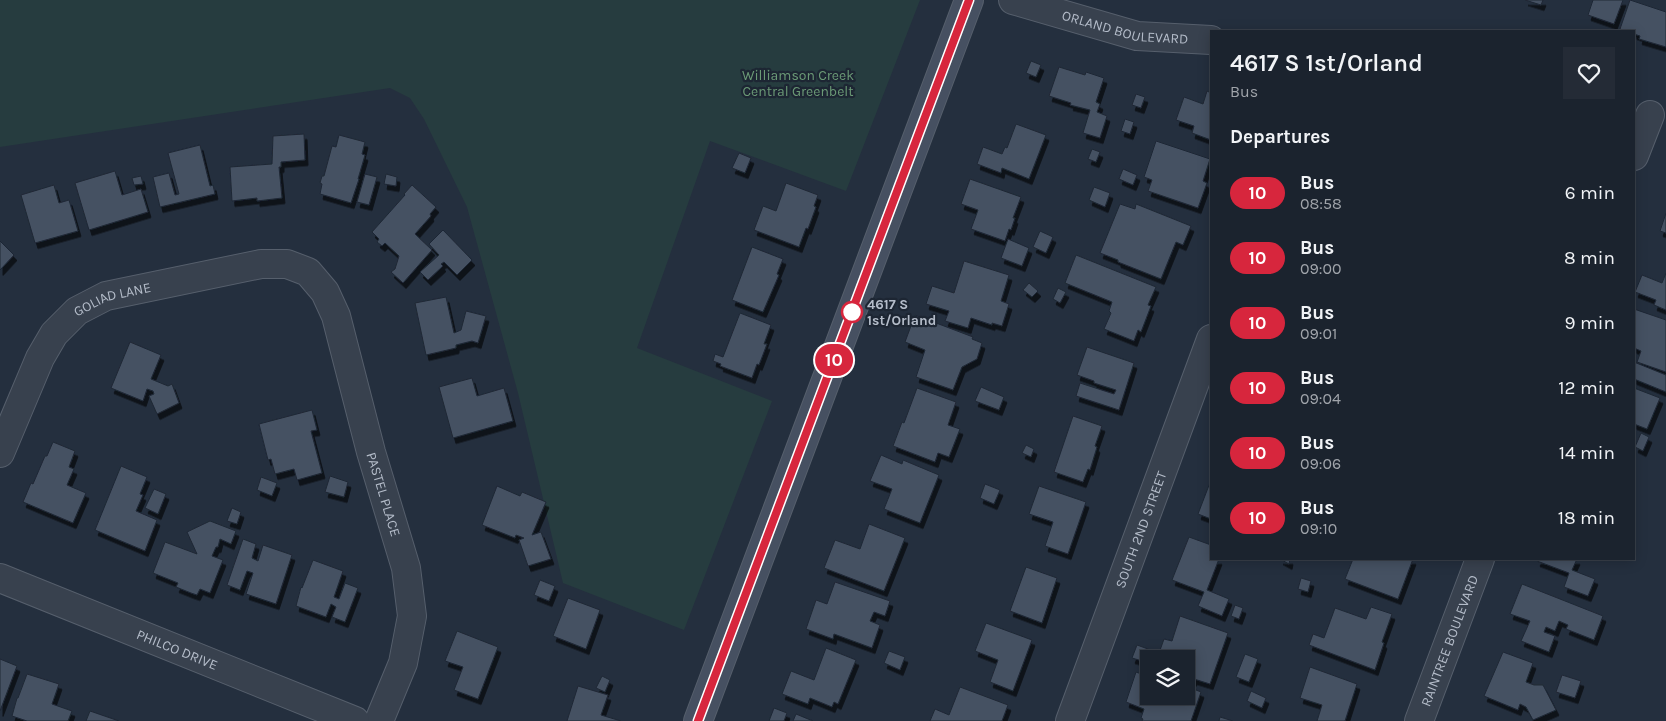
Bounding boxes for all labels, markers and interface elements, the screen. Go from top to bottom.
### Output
street label: ORLAND BOULEVARD [1060,7,1189,48]
button: heart [1563,47,1615,99]
text: 4617 S 1st/Orland [1230,49,1423,77]
park label: Williamson Creek Central Greenbelt [742,67,854,100]
text: Bus [1230,82,1258,101]
text: Departures [1230,126,1330,148]
text: Bus [1300,172,1334,194]
text: 10 [1249,182,1266,204]
text: 6 min [1565,182,1615,204]
text: 08:58 [1300,194,1342,213]
text: Bus [1300,237,1334,259]
text: 10 [1249,247,1266,269]
text: 8 min [1564,247,1615,269]
text: 09:00 [1300,259,1341,278]
street label: GOLIAD LANE [71,279,152,320]
place label: 4617 S 1st/Orland [867,296,936,329]
marker: 4617 S 1st/Orland [841,301,863,323]
text: Bus [1300,302,1334,324]
text: 10 [1249,312,1266,334]
text: 9 min [1565,312,1615,334]
text: 09:01 [1300,324,1337,343]
line badge: 10 [812,344,856,376]
text: 10 [825,349,843,371]
text: Bus [1300,367,1334,389]
text: 10 [1249,377,1266,399]
text: 12 min [1558,377,1615,399]
text: 09:04 [1300,389,1341,408]
text: Bus [1300,432,1334,454]
text: 10 [1249,442,1266,464]
text: 14 min [1559,442,1615,464]
street label: PASTEL PLACE [363,450,404,539]
text: 09:06 [1300,454,1341,473]
street label: SOUTH 2ND STREET [1112,469,1170,591]
text: Bus [1300,497,1334,519]
text: 10 [1249,507,1266,529]
text: 18 min [1558,507,1615,529]
text: 09:10 [1300,519,1337,538]
street label: RAINTREE BOULEVARD [1417,572,1482,709]
street label: PHILCO DRIVE [134,626,220,674]
map controls [1140,650,1195,705]
button: layers [1140,650,1195,705]

